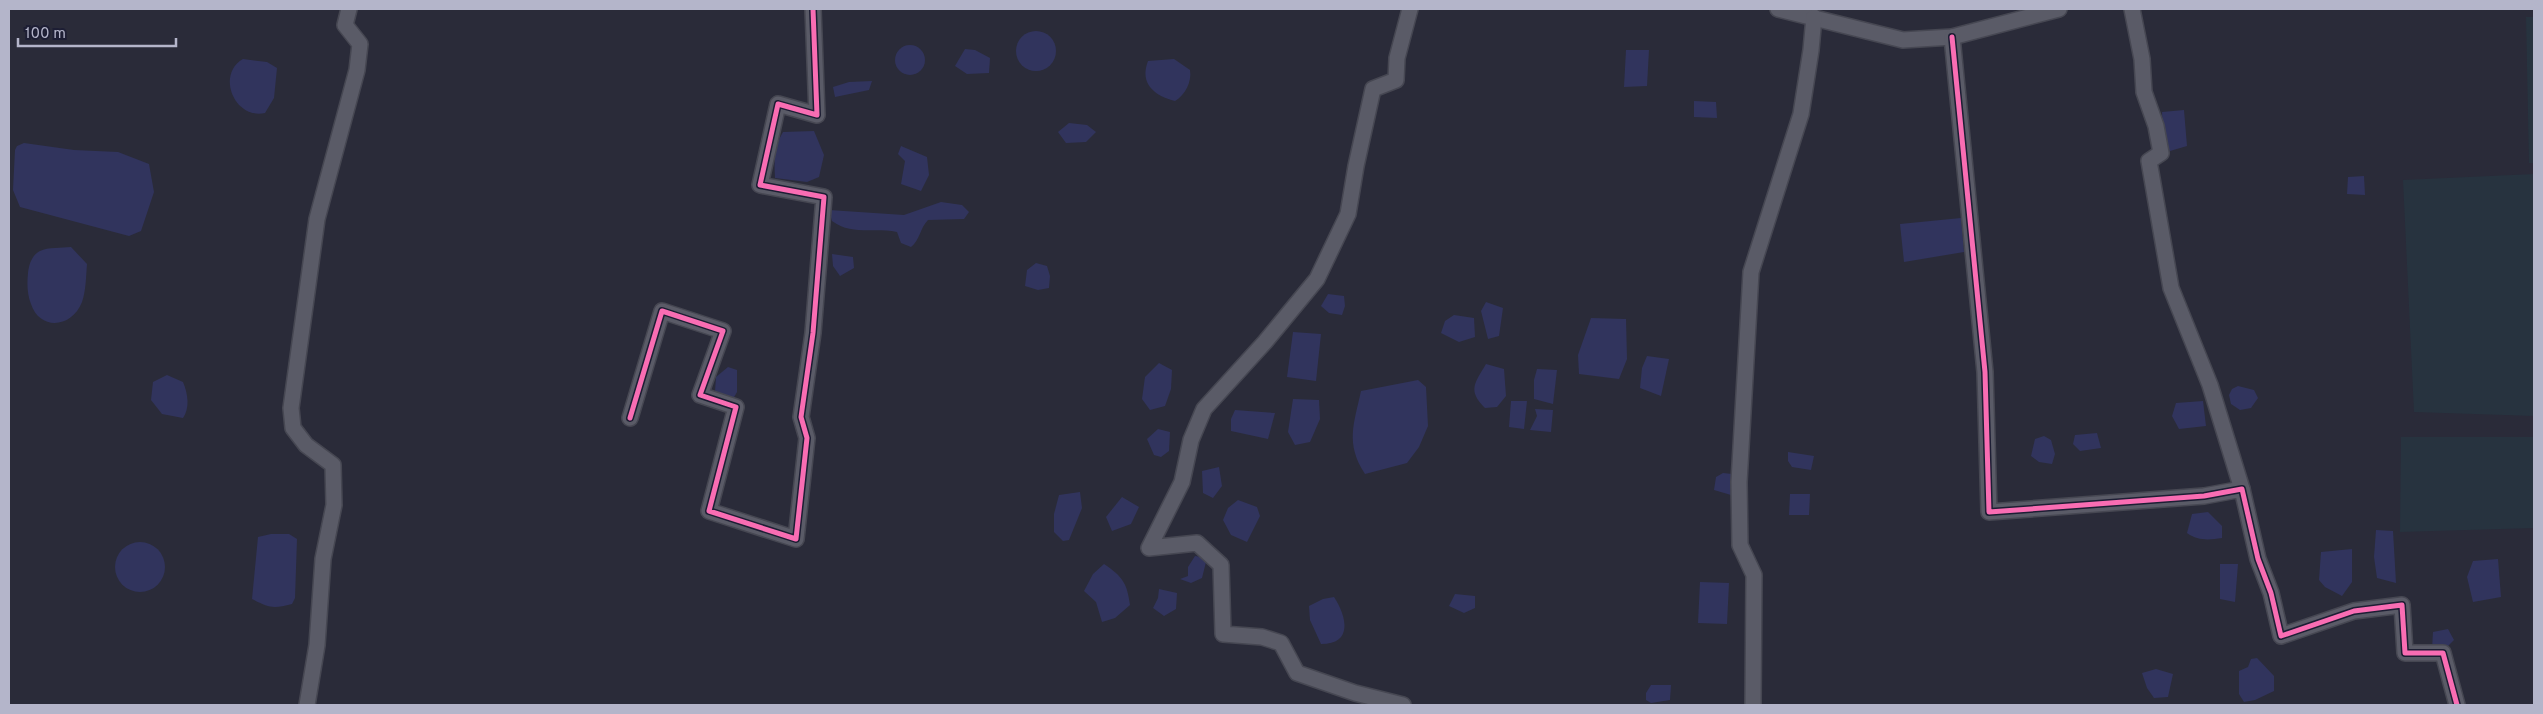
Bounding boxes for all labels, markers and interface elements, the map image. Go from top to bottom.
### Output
scale bar [18,15,175,47]
text: 100 m [25,25,66,44]

